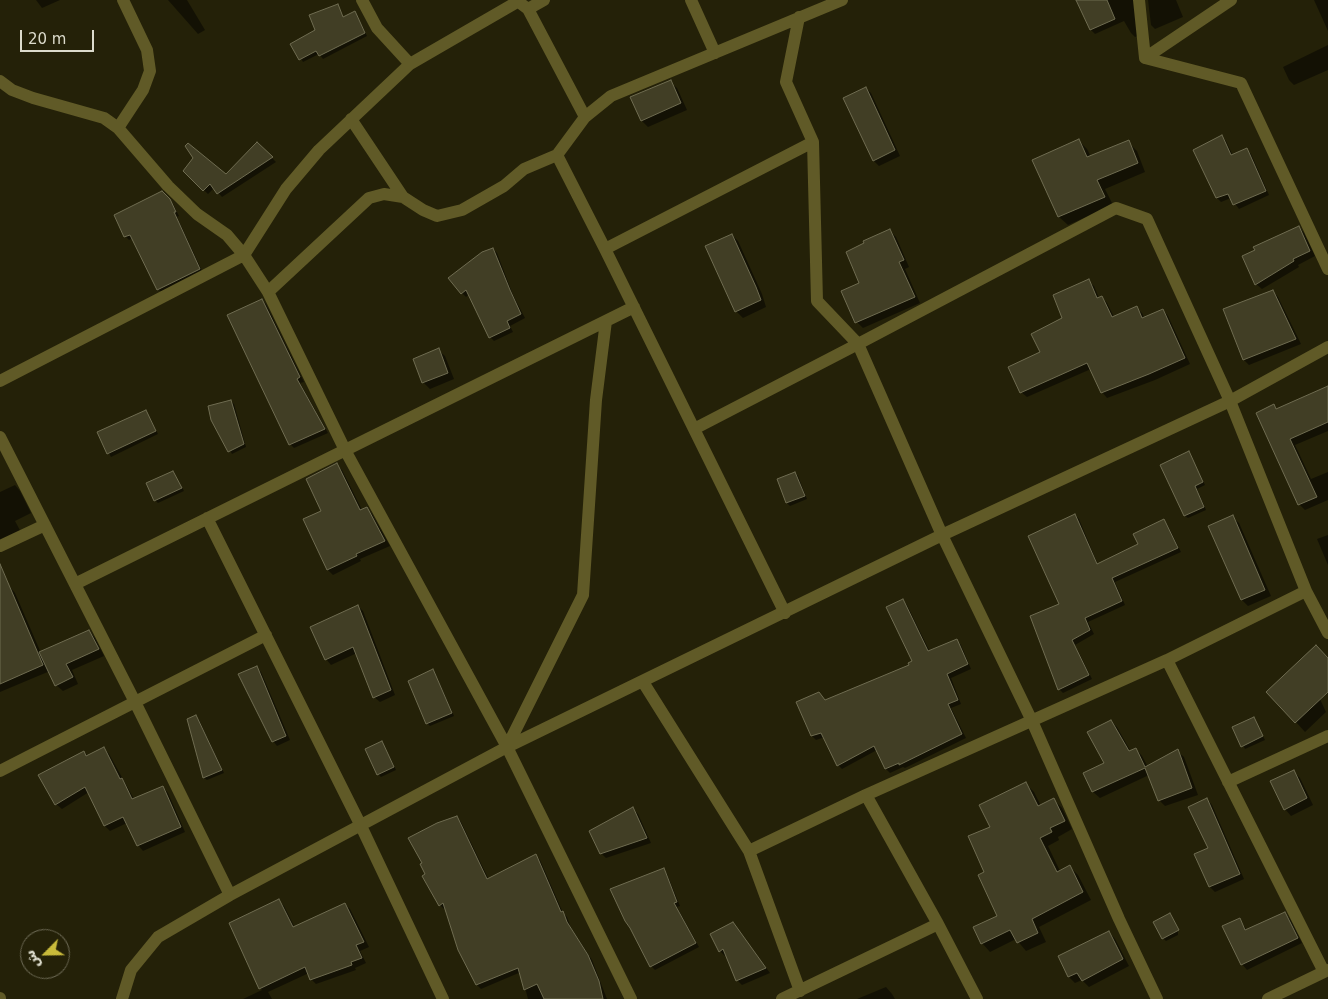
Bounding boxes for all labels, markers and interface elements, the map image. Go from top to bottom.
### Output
scale bar [22,20,96,52]
text: 20 m [28,30,66,48]
north arrow [20,929,70,979]
text: ش [21,947,43,971]

